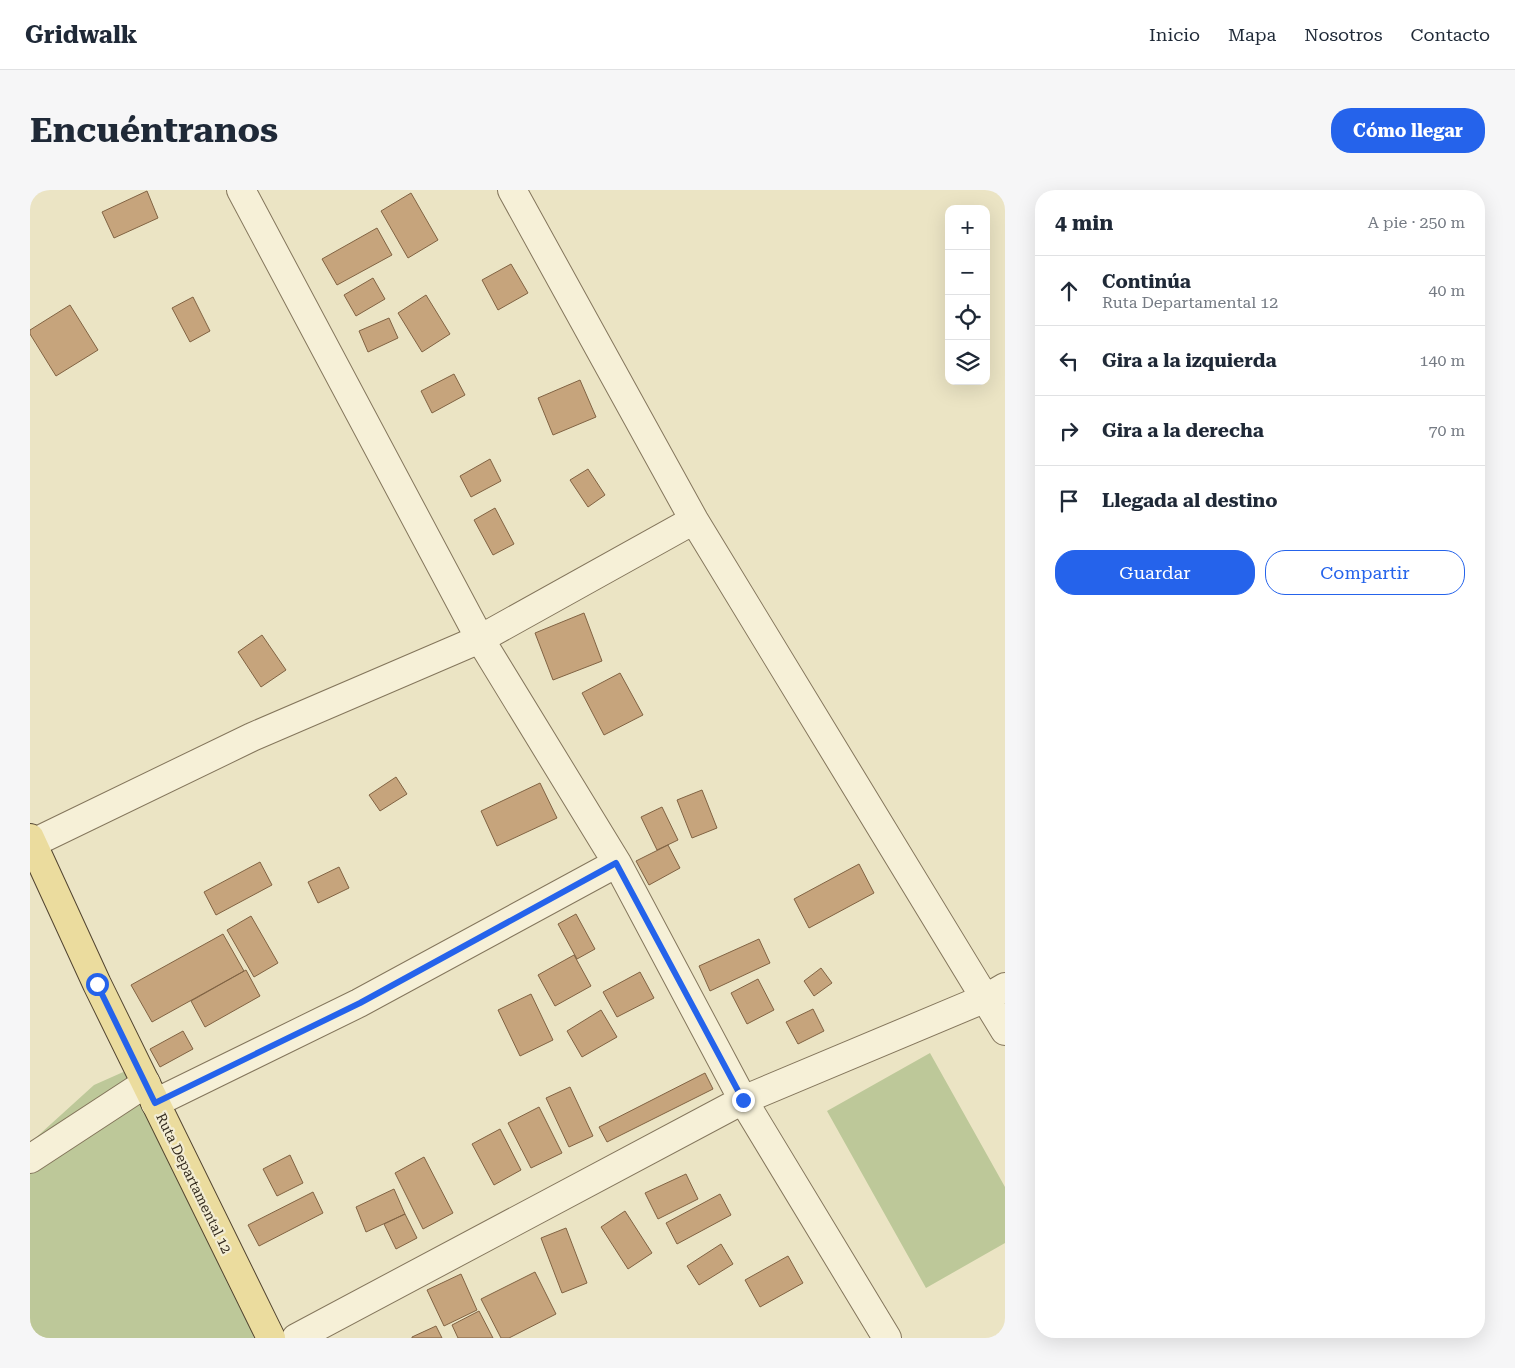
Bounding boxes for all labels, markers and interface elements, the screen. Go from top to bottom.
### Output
text: Gridwalk [25,21,137,49]
text: Inicio [1149,24,1200,45]
text: Mapa [1228,24,1276,45]
text: Nosotros [1304,24,1382,45]
text: Contacto [1410,24,1490,45]
button: Cómo llegar [1331,108,1485,153]
text: Encuéntranos [30,110,278,151]
map controls [945,205,990,385]
button: + [945,205,990,250]
text: 4 min [1055,211,1113,235]
text: A pie · 250 m [1368,213,1465,232]
button: − [945,250,990,295]
text: Continúa [1102,270,1191,293]
icon: ahead [1055,277,1083,305]
text: 40 m [1428,281,1465,300]
text: Ruta Departamental 12 [1102,293,1278,312]
button: locate [945,295,990,340]
button: layers [945,340,990,385]
icon: left [1055,347,1083,375]
text: Gira a la izquierda [1102,349,1277,372]
text: 140 m [1419,351,1465,370]
icon: right [1055,417,1083,445]
text: Gira a la derecha [1102,419,1264,442]
text: 70 m [1428,421,1465,440]
icon: arrive [1055,487,1083,515]
text: Llegada al destino [1102,489,1278,512]
button: Guardar [1055,550,1255,595]
button: Compartir [1265,550,1465,595]
route start [86,973,109,996]
route end [732,1089,755,1112]
street label: Ruta Departamental 12 [153,1110,235,1256]

